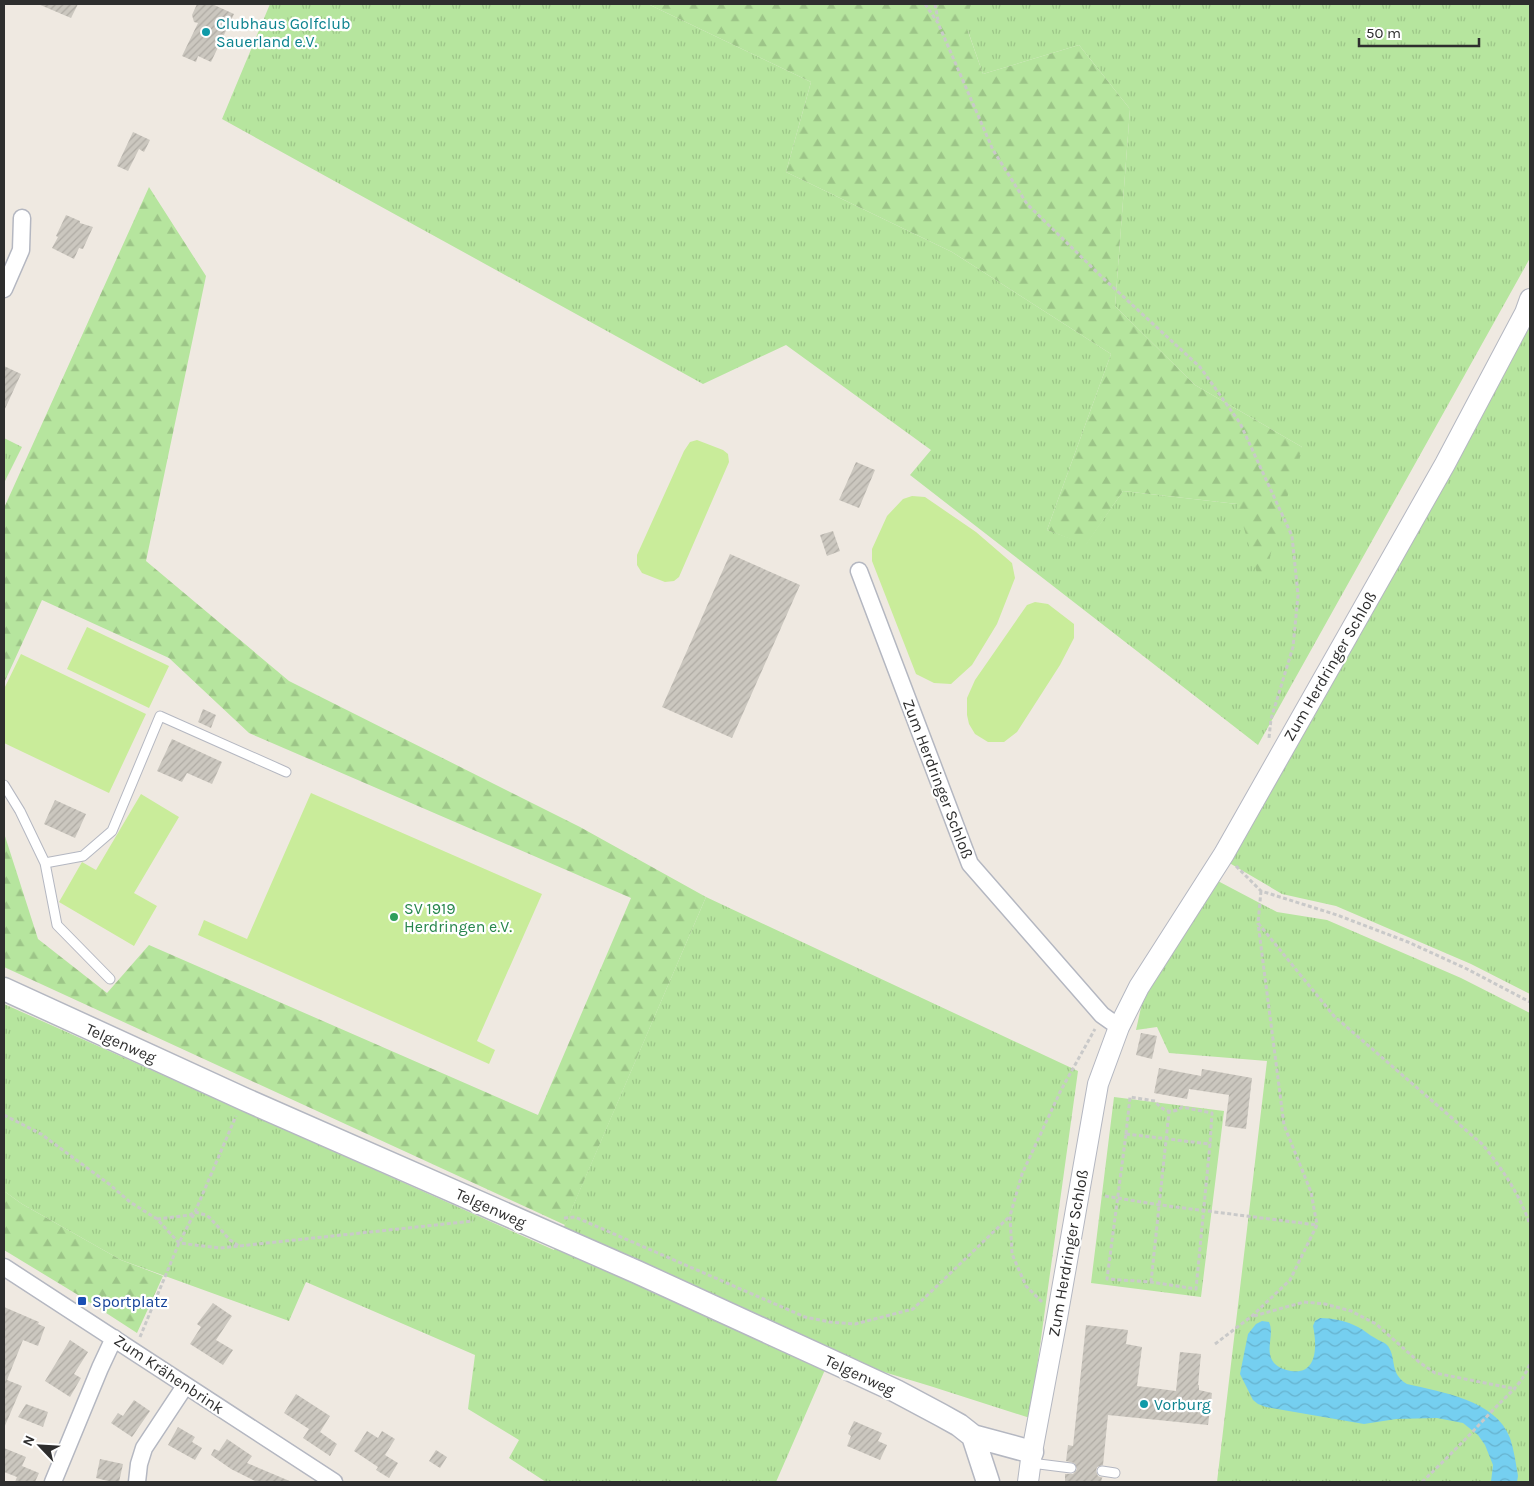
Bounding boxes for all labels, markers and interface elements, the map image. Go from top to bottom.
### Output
place label: Clubhaus Golfclub Sauerland e.V. [216,14,350,51]
scale bar [1359,15,1479,47]
text: 50 m [1366,24,1401,42]
marker: Clubhaus Golfclub Sauerland e.V. [200,26,212,38]
street label: Zum Herdringer Schloß [1279,588,1381,744]
street label: Zum Herdringer Schloß [899,696,977,862]
place label: SV 1919 Herdringen e.V. [404,899,512,936]
marker: SV 1919 Herdringen e.V. [388,911,400,923]
street label: Telgenweg [83,1019,159,1067]
street label: Zum Herdringer Schloß [1044,1168,1092,1338]
street label: Telgenweg [453,1184,529,1232]
place label: Sportplatz [92,1292,168,1311]
marker: Sportplatz [76,1295,88,1307]
street label: Zum Krähenbrink [110,1330,228,1418]
street label: Telgenweg [822,1350,898,1400]
place label: Vorburg [1154,1395,1211,1414]
marker: Vorburg [1138,1398,1150,1410]
north arrow [15,1421,65,1471]
text: N [19,1433,38,1449]

